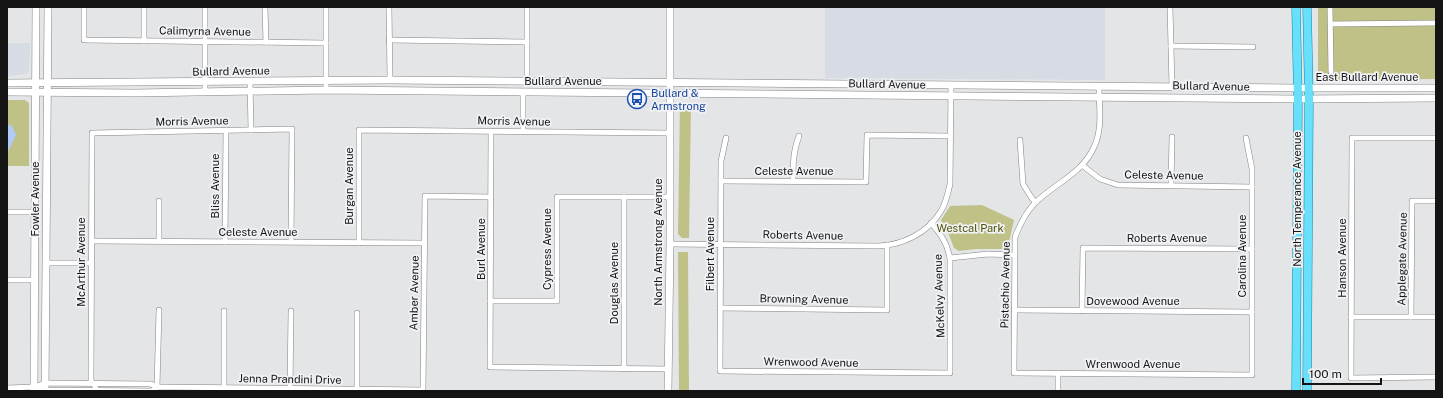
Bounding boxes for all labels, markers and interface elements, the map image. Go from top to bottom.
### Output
street label: Calimyrna Avenue [159,24,251,38]
street label: Bullard Avenue [192,64,270,78]
street label: East Bullard Avenue [1316,71,1418,83]
street label: Bullard Avenue [524,75,602,87]
street label: Bullard Avenue [848,77,926,91]
street label: Bullard Avenue [1172,79,1250,93]
place label: Bullard & Armstrong [651,87,706,112]
bus stop icon: Bullard & Armstrong [626,88,648,110]
street label: Morris Avenue [155,114,229,128]
street label: Morris Avenue [477,114,551,128]
street label: North Temperance Avenue [1291,131,1303,267]
street label: Burgan Avenue [343,147,355,225]
street label: Bliss Avenue [209,154,221,218]
street label: Fowler Avenue [29,161,41,237]
street label: Celeste Avenue [754,165,834,177]
street label: Celeste Avenue [1124,168,1204,182]
street label: North Armstrong Avenue [652,178,664,306]
street label: Cypress Avenue [541,208,553,290]
street label: Applegate Avenue [1395,212,1409,306]
street label: Carolina Avenue [1236,215,1248,297]
street label: McArthur Avenue [75,217,87,307]
street label: Filbert Avenue [704,217,716,291]
street label: Burl Avenue [475,218,487,280]
street label: Hanson Avenue [1336,218,1348,298]
park label: Westcal Park [936,222,1004,234]
street label: Celeste Avenue [218,226,298,238]
street label: Roberts Avenue [763,228,843,242]
street label: Roberts Avenue [1127,232,1207,244]
street label: Pistachio Avenue [998,241,1012,329]
street label: Douglas Avenue [608,242,620,324]
street label: McKelvy Avenue [932,254,946,338]
street label: Amber Avenue [407,255,421,331]
street label: Browning Avenue [759,292,849,306]
street label: Dovewood Avenue [1086,295,1180,307]
street label: Wrenwood Avenue [763,355,859,369]
street label: Wrenwood Avenue [1086,358,1180,370]
scale bar [1303,360,1381,386]
text: 100 m [1309,367,1342,381]
street label: Jenna Prandini Drive [238,372,342,386]

